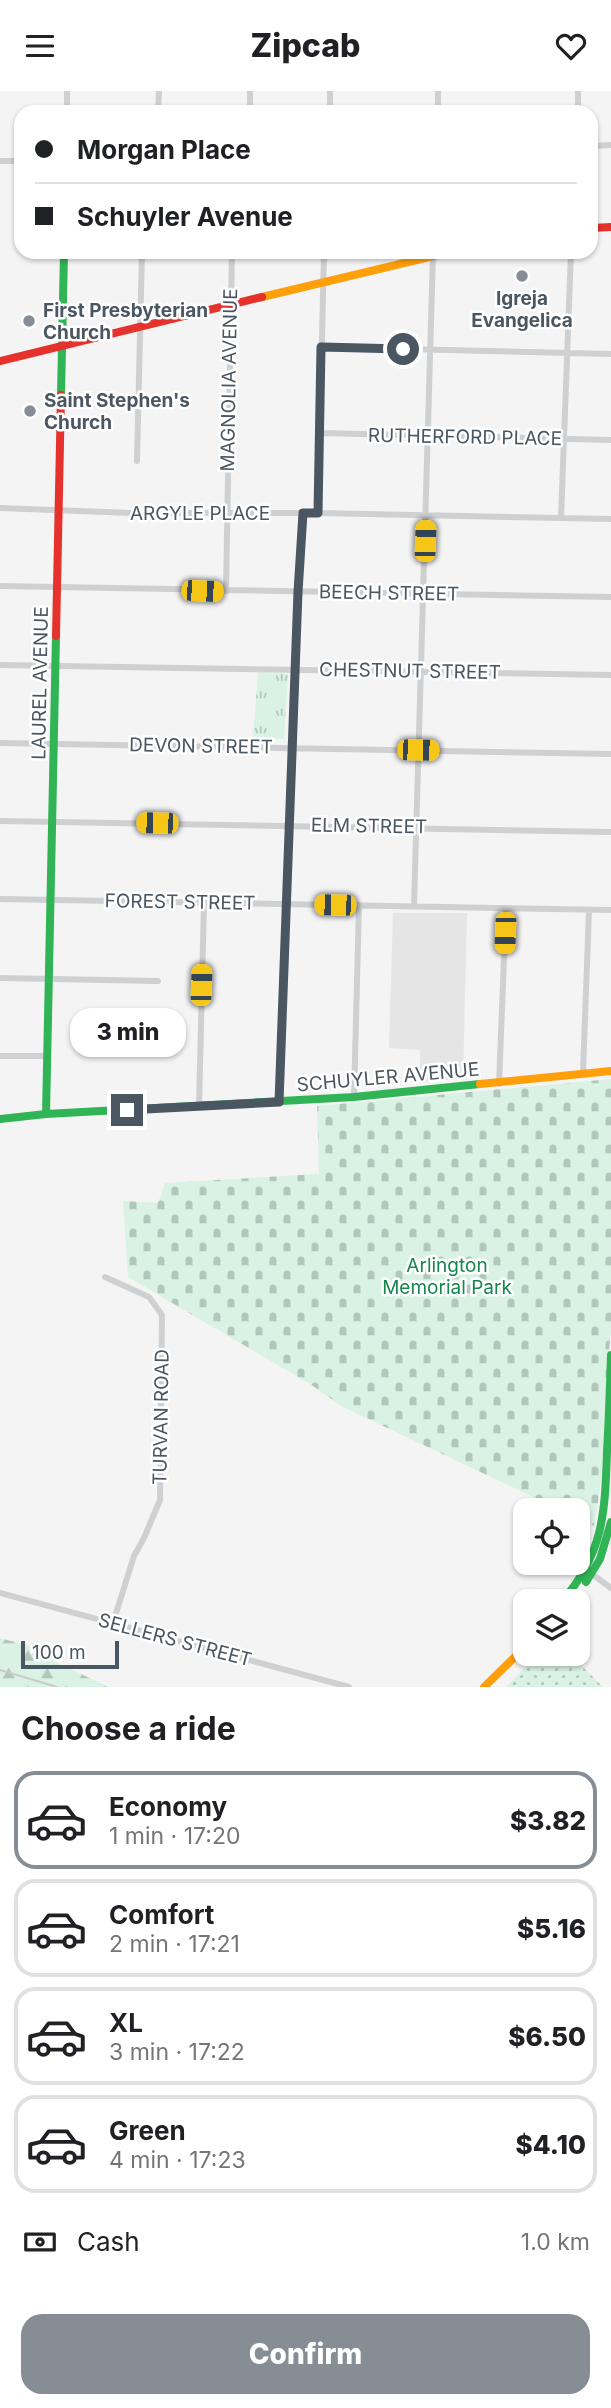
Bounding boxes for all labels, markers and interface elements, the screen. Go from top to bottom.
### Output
text: Zipcab [251,26,360,65]
icon: menu [21,27,59,65]
icon: heart [552,27,590,65]
text: Morgan Place [77,134,251,165]
text: Schuyler Avenue [77,201,293,232]
marker: Igreja Evangelica [514,268,530,284]
place label: Igreja Evangelica [471,287,573,332]
street label: MAGNOLIA AVENUE [216,288,242,472]
place label: First Presbyterian Church [43,299,208,344]
marker: First Presbyterian Church [21,313,37,329]
route start [387,333,419,365]
place label: Saint Stephen's Church [44,389,190,434]
marker: Saint Stephen's Church [22,403,38,419]
street label: RUTHERFORD PLACE [368,424,562,450]
street label: ARGYLE PLACE [130,502,270,525]
car [414,520,437,562]
car [181,580,224,602]
street label: BEECH STREET [319,580,459,606]
street label: LAUREL AVENUE [27,606,53,760]
street label: CHESTNUT STREET [319,658,501,684]
street label: DEVON STREET [129,733,273,759]
car [397,739,440,761]
car [136,812,179,834]
street label: ELM STREET [311,813,427,839]
street label: FOREST STREET [104,889,256,915]
car [314,894,357,916]
car [494,912,517,954]
car [190,964,213,1006]
callout: 3 min [69,1009,185,1058]
text: 3 min [97,1018,159,1046]
street label: SCHUYLER AVENUE [296,1058,480,1096]
route end [111,1094,143,1126]
park label: Arlington Memorial Park [382,1254,512,1299]
street label: TURVAN ROAD [148,1349,174,1485]
map controls [513,1498,590,1666]
button: locate [513,1498,590,1575]
button: layers [513,1589,590,1666]
street label: SELLERS STREET [96,1608,254,1672]
scale bar [21,1638,119,1670]
text: 100 m [32,1641,86,1664]
text: Choose a ride [21,1709,236,1748]
icon: car [25,1789,88,1852]
text: Economy [109,1791,227,1822]
text: $3.82 [510,1805,586,1836]
text: 1 min · 17:20 [109,1822,240,1850]
icon: car [25,1897,88,1960]
text: Comfort [109,1899,214,1930]
text: $5.16 [517,1913,586,1944]
text: 2 min · 17:21 [109,1930,240,1958]
icon: car [25,2005,88,2068]
text: XL [109,2007,143,2038]
text: $6.50 [508,2021,586,2052]
text: 3 min · 17:22 [109,2038,245,2066]
icon: car [25,2113,88,2176]
text: Green [109,2115,186,2146]
text: $4.10 [516,2129,586,2160]
text: 4 min · 17:23 [109,2146,246,2174]
icon: cash [21,2223,59,2261]
text: Cash [77,2226,140,2257]
text: 1.0 km [521,2228,590,2256]
button: Confirm [21,2314,590,2394]

